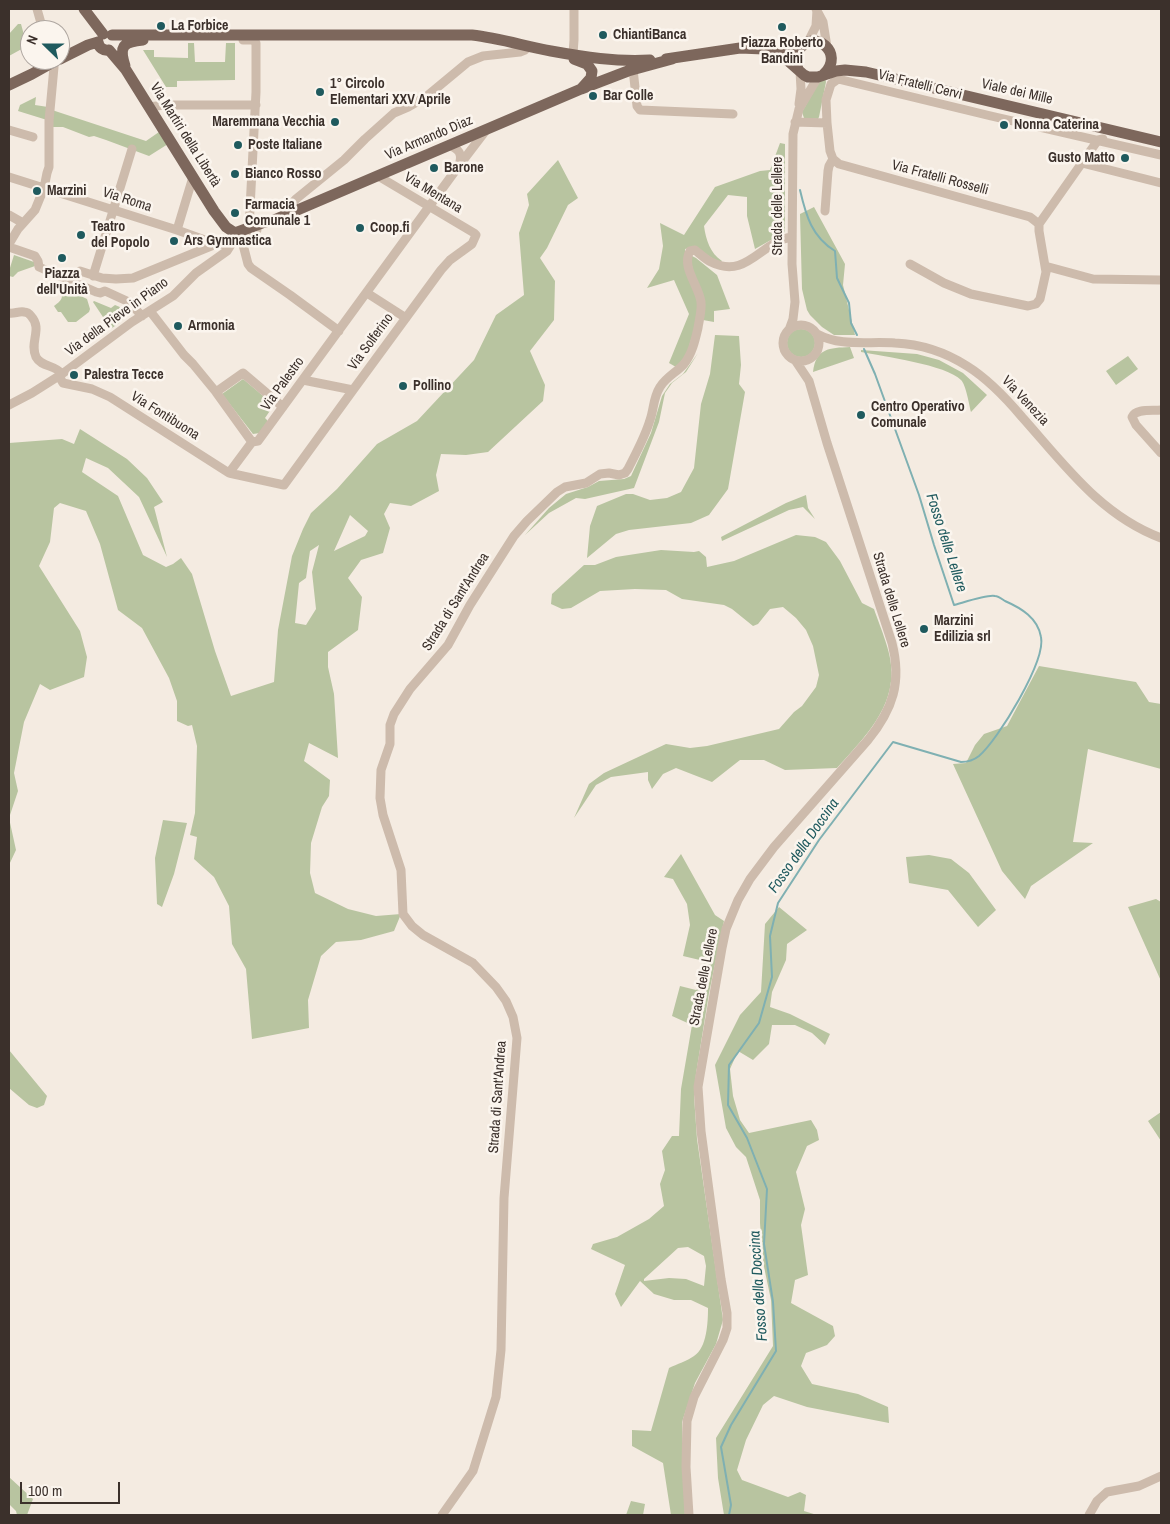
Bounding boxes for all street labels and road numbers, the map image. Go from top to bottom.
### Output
street label: Via Fratelli Cervi [876,66,964,104]
street label: Viale dei Mille [980,76,1054,108]
street label: Via Martiri della Libertà [146,80,224,190]
street label: Via Armando Diaz [383,112,475,164]
street label: Strada delle Lellere [770,157,786,255]
street label: Via Fratelli Rosselli [890,157,990,199]
street label: Via Mentana [401,169,465,217]
street label: Via Roma [100,184,154,216]
street label: Via della Pieve in Piano [62,274,172,360]
street label: Via Solferino [345,310,397,374]
street label: Via Palestro [258,354,308,414]
street label: Via Venezia [998,373,1052,429]
street label: Via Fontibuona [128,388,202,444]
street label: Strada di Sant'Andrea [419,550,493,654]
street label: Strada delle Lellere [869,550,913,650]
street label: Strada delle Lellere [686,927,722,1027]
street label: Strada di Sant'Andrea [486,1040,510,1154]

